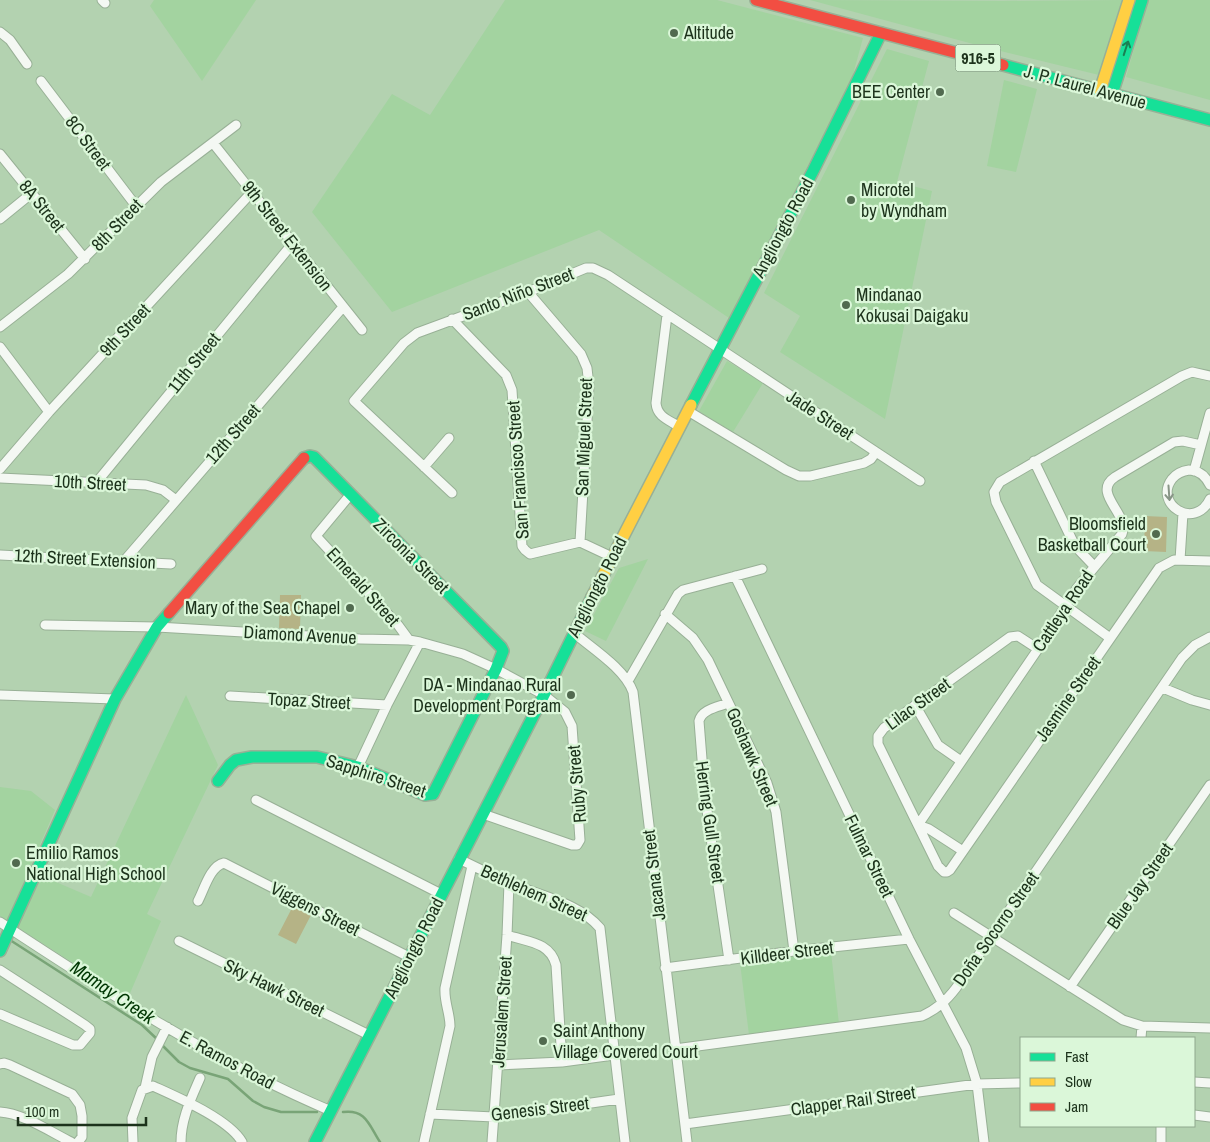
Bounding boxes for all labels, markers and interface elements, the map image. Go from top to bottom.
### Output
place label: Altitude [683,20,734,45]
marker: Altitude [668,27,680,39]
one-way arrow [1122,40,1132,56]
road number: 916-5 [956,44,1000,72]
street label: J. P. Laurel Avenue [1021,58,1149,115]
place label: BEE Center [852,79,930,104]
marker: BEE Center [934,86,946,98]
street label: 8C Street [60,110,117,175]
street label: Angliongto Road [745,173,819,283]
street label: 8A Street [14,174,71,237]
street label: 9th Street Extension [236,175,338,296]
place label: Microtel by Wyndham [861,177,947,223]
street label: 8th Street [85,193,148,256]
marker: Microtel by Wyndham [845,194,857,206]
street label: Santo Niño Street [459,261,577,326]
place label: Mindanao Kokusai Daigaku [856,282,968,328]
street label: 9th Street [94,298,156,362]
marker: Mindanao Kokusai Daigaku [840,299,852,311]
street label: 11th Street [162,327,226,398]
street label: San Miguel Street [569,378,598,496]
street label: Jade Street [782,384,859,446]
street label: 12th Street [199,398,266,469]
street label: San Francisco Street [500,400,535,540]
street label: 10th Street [53,468,127,497]
one-way arrow [1165,485,1174,501]
place label: Bloomsfield Basketball Court [1038,511,1146,557]
street label: Zirconia Street [368,512,455,599]
marker: Bloomsfield Basketball Court [1150,528,1162,540]
street label: Angliongto Road [560,532,633,642]
street label: 12th Street Extension [13,542,157,575]
street label: Emerald Street [321,542,406,632]
street label: Cattleya Road [1026,565,1099,656]
place label: Mary of the Sea Chapel [185,595,340,620]
marker: Mary of the Sea Chapel [344,602,356,614]
street label: Diamond Avenue [243,619,357,650]
street label: Jasmine Street [1029,651,1106,747]
place label: DA - Mindanao Rural Development Porgram [413,672,561,718]
street label: Lilac Street [880,672,955,736]
street label: Topaz Street [267,686,351,715]
marker: DA - Mindanao Rural Development Porgram [565,689,577,701]
street label: Goshawk Street [720,704,784,810]
street label: Ruby Street [561,744,592,824]
street label: Sapphire Street [323,748,429,803]
street label: Herring Gull Street [690,759,731,885]
street label: Fulmar Street [839,810,900,901]
street label: Jacana Street [636,828,671,922]
street label: Blue Jay Street [1101,838,1179,934]
place label: Emilio Ramos National High School [26,840,165,886]
marker: Emilio Ramos National High School [10,857,22,869]
street label: Bethlehem Street [477,858,591,927]
street label: Doña Socorro Street [947,866,1044,991]
street label: Viggens Street [266,875,364,942]
street label: Angliongto Road [377,893,450,1003]
street label: Killdeer Street [739,934,835,971]
street label: Sky Hawk Street [220,952,329,1023]
water label: Mamay Creek [66,954,161,1031]
street label: Jerusalem Street [485,955,518,1068]
place label: Saint Anthony Village Covered Court [553,1018,698,1064]
street label: E. Ramos Road [175,1024,279,1095]
marker: Saint Anthony Village Covered Court [537,1035,549,1047]
legend [1020,1037,1195,1127]
text: Fast [1065,1046,1089,1067]
text: Slow [1065,1071,1092,1092]
street label: Clapper Rail Street [789,1079,917,1122]
street label: Genesis Street [490,1090,590,1127]
scale bar [18,1094,145,1126]
text: Jam [1065,1096,1088,1117]
text: 100 m [25,1101,59,1122]

